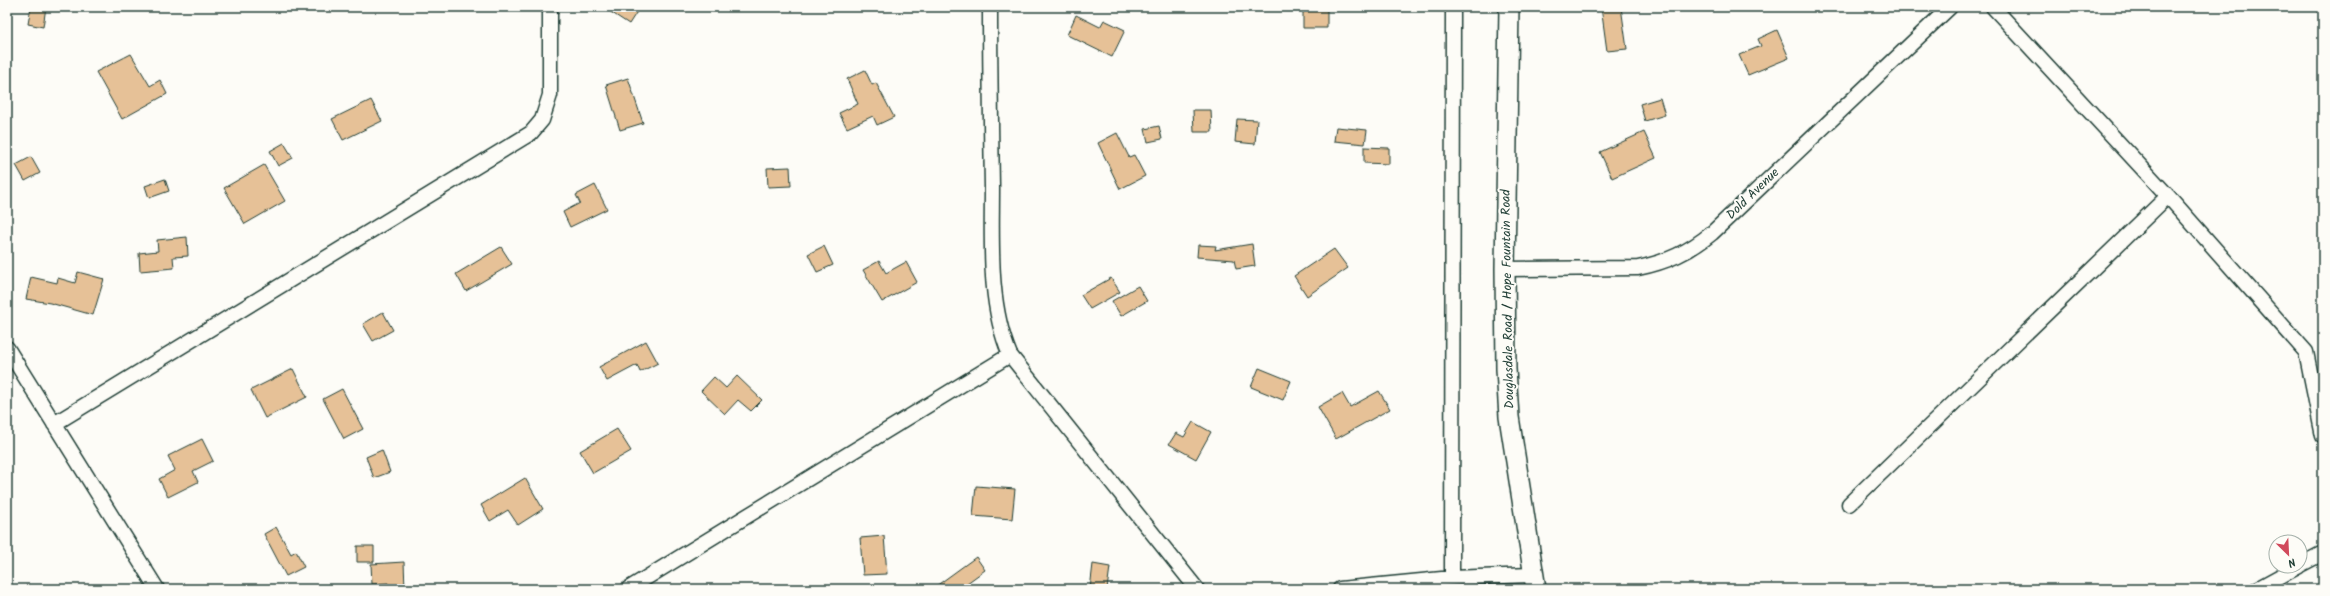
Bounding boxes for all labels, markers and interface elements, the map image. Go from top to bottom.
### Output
street label: Dold Avenue [1721,163,1785,225]
street label: Douglasdale Road / Hope Fountain Road [1496,189,1520,409]
north arrow [2268,534,2308,574]
text: N [2285,553,2298,572]

